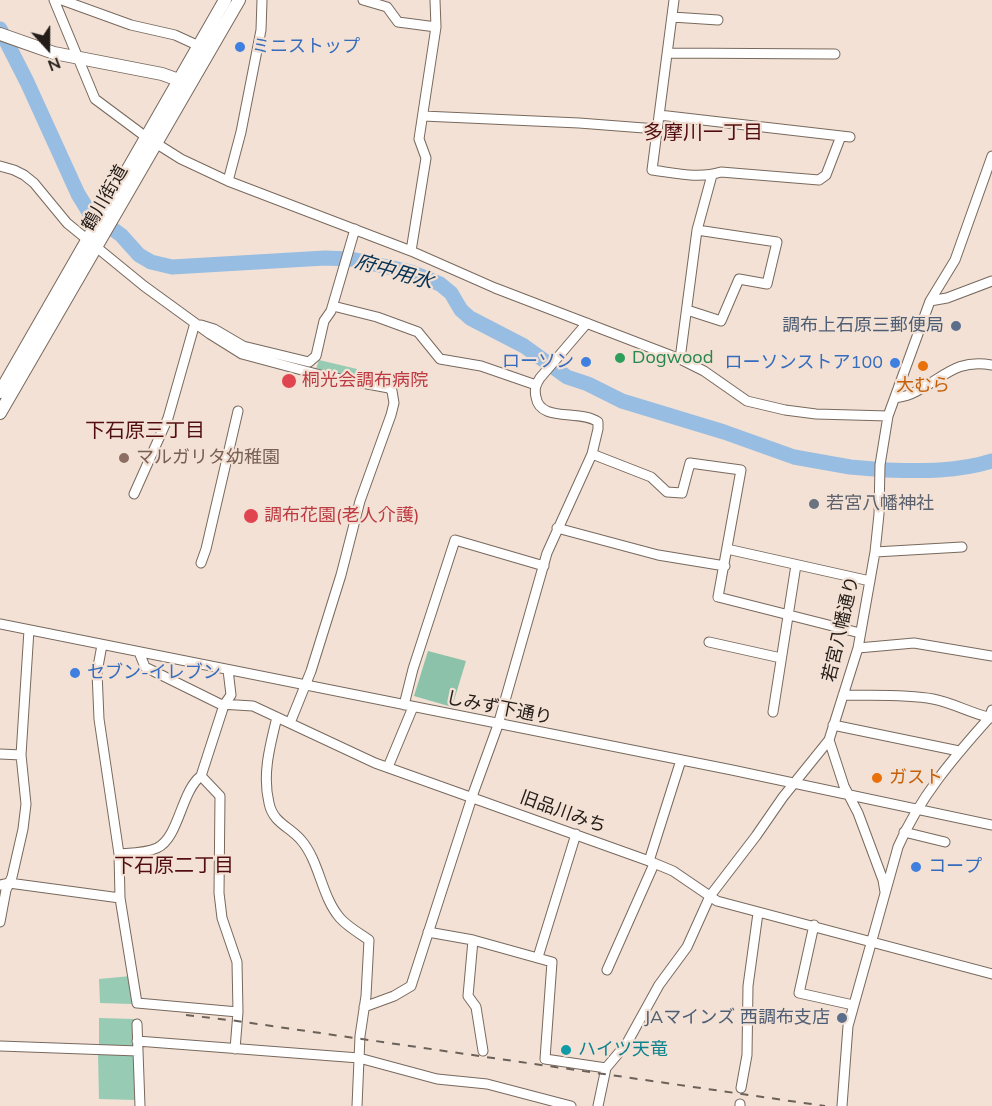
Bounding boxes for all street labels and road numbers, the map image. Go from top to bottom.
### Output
street label: 鶴川街道 [78,161,132,235]
street label: 若宮八幡通り [818,574,864,684]
street label: しみず下通り [444,687,554,729]
street label: 旧品川みち [517,786,609,838]

